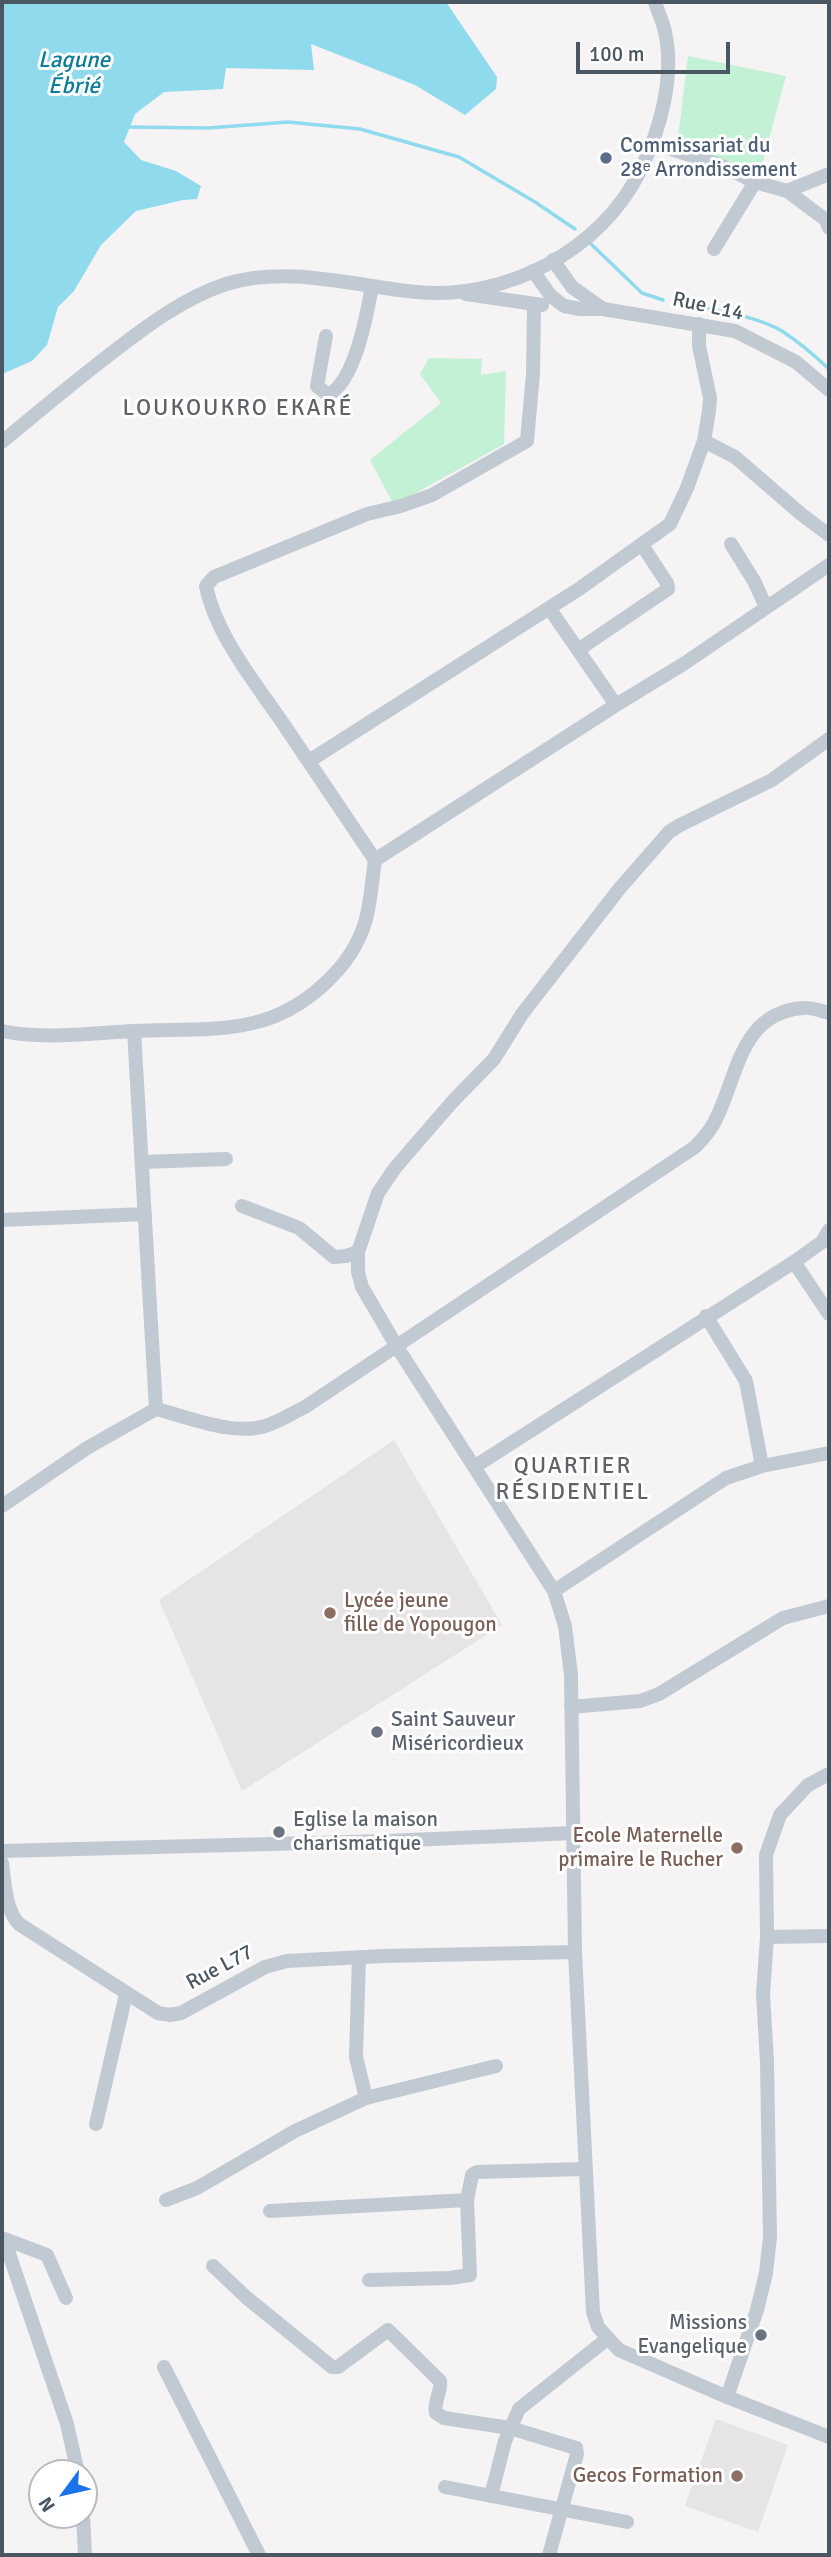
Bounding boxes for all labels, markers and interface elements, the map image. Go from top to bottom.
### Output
scale bar [579,28,733,72]
text: 100 m [589,41,644,67]
water label: Lagune Ébrié [38,47,110,101]
place label: Commissariat du 28ᵉ Arrondissement [620,133,797,183]
marker: Commissariat du 28ᵉ Arrondissement [598,150,614,166]
street label: Rue L14 [670,287,746,327]
district label: LOUKOUKRO EKARÉ [124,395,352,423]
district label: QUARTIER RÉSIDENTIEL [497,1453,649,1507]
place label: Lycée jeune fille de Yopougon [344,1588,497,1638]
marker: Lycée jeune fille de Yopougon [322,1605,338,1621]
place label: Saint Sauveur Miséricordieux [391,1707,524,1757]
marker: Saint Sauveur Miséricordieux [369,1724,385,1740]
place label: Eglise la maison charismatique [293,1807,438,1857]
place label: Ecole Maternelle primaire le Rucher [558,1823,723,1873]
marker: Eglise la maison charismatique [271,1824,287,1840]
marker: Ecole Maternelle primaire le Rucher [729,1840,745,1856]
street label: Rue L77 [182,1940,258,1996]
place label: Missions Evangelique [637,2310,747,2360]
marker: Missions Evangelique [753,2327,769,2343]
north arrow [28,2459,98,2529]
place label: Gecos Formation [573,2463,723,2489]
marker: Gecos Formation [729,2468,745,2484]
text: N [33,2492,61,2516]

